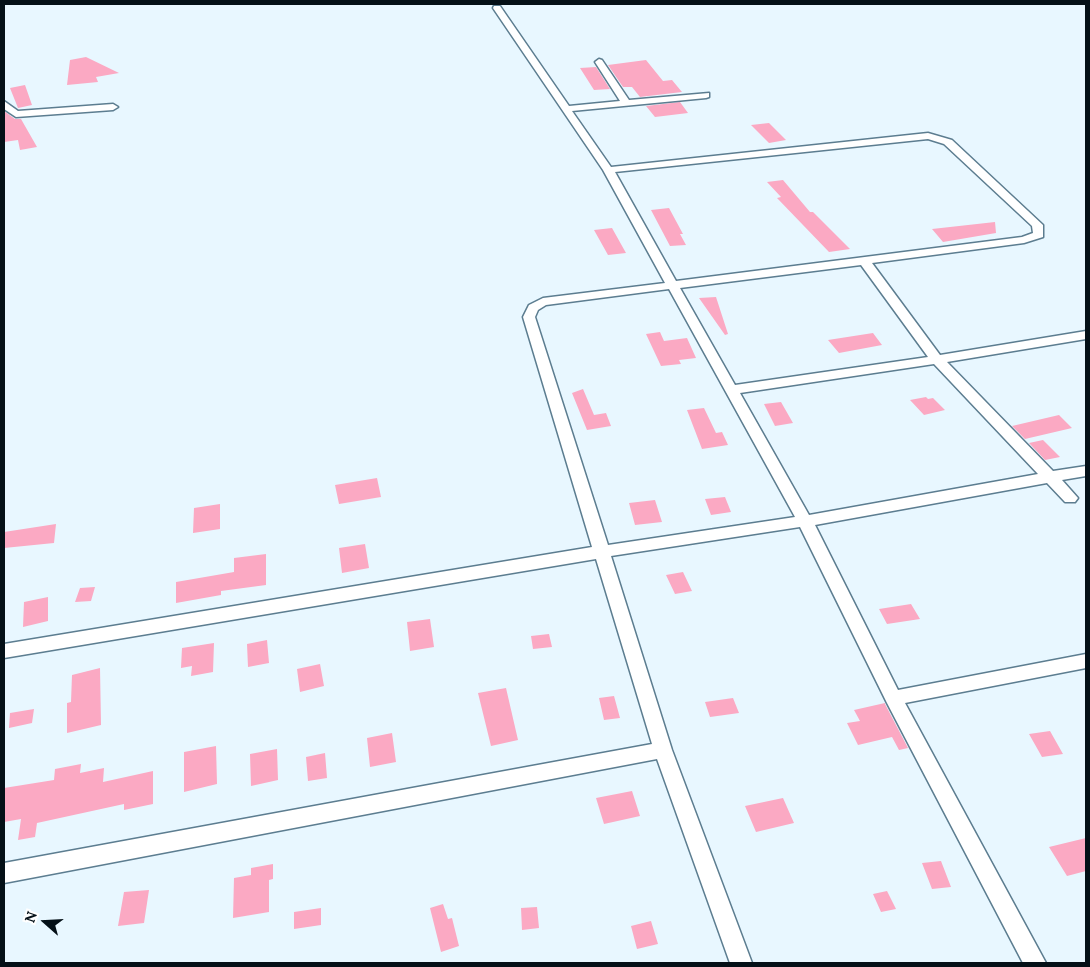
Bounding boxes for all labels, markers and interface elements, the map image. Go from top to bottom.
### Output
north arrow [20,897,70,947]
text: N [21,909,41,925]

